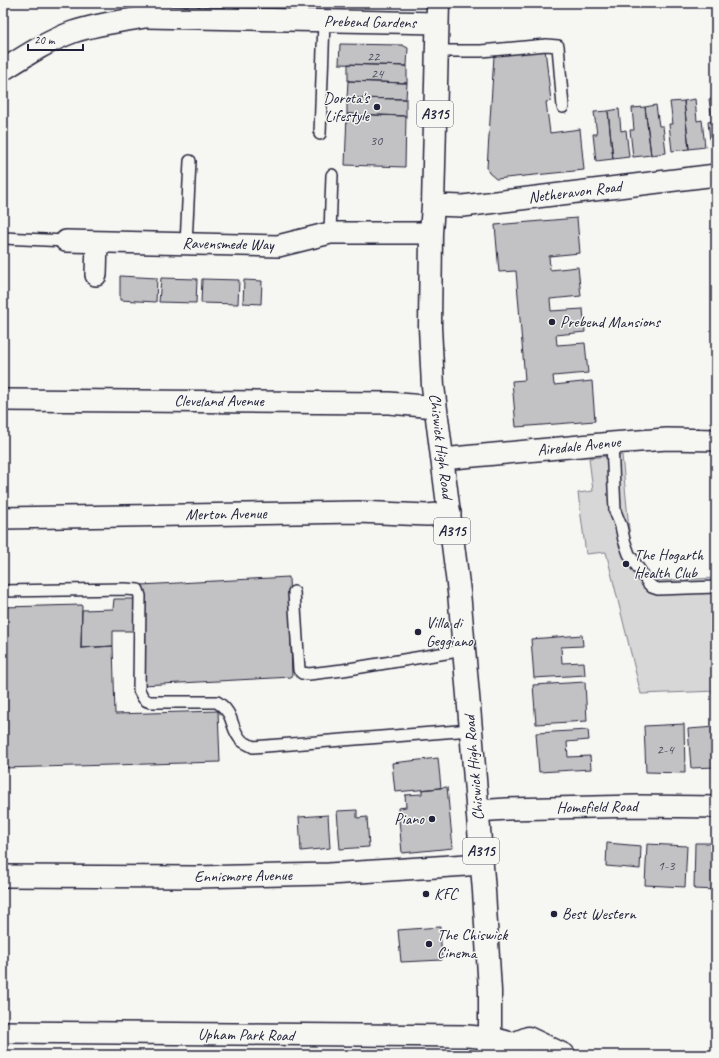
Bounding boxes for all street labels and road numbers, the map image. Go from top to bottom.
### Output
street label: Prebend Gardens [324,11,418,33]
road number: A315 [417,101,453,127]
street label: Netheravon Road [527,176,626,208]
street label: Ravensmede Way [182,233,275,255]
street label: Cleveland Avenue [174,391,266,411]
street label: Chiswick High Road [425,392,458,502]
street label: Airedale Avenue [536,432,623,460]
street label: Merton Avenue [185,503,269,525]
road number: A315 [434,518,470,544]
street label: Chiswick High Road [459,712,489,821]
street label: Homefield Road [556,796,640,818]
road number: A315 [463,838,499,864]
street label: Ennismore Avenue [194,865,294,887]
street label: Upham Park Road [198,1024,297,1046]

